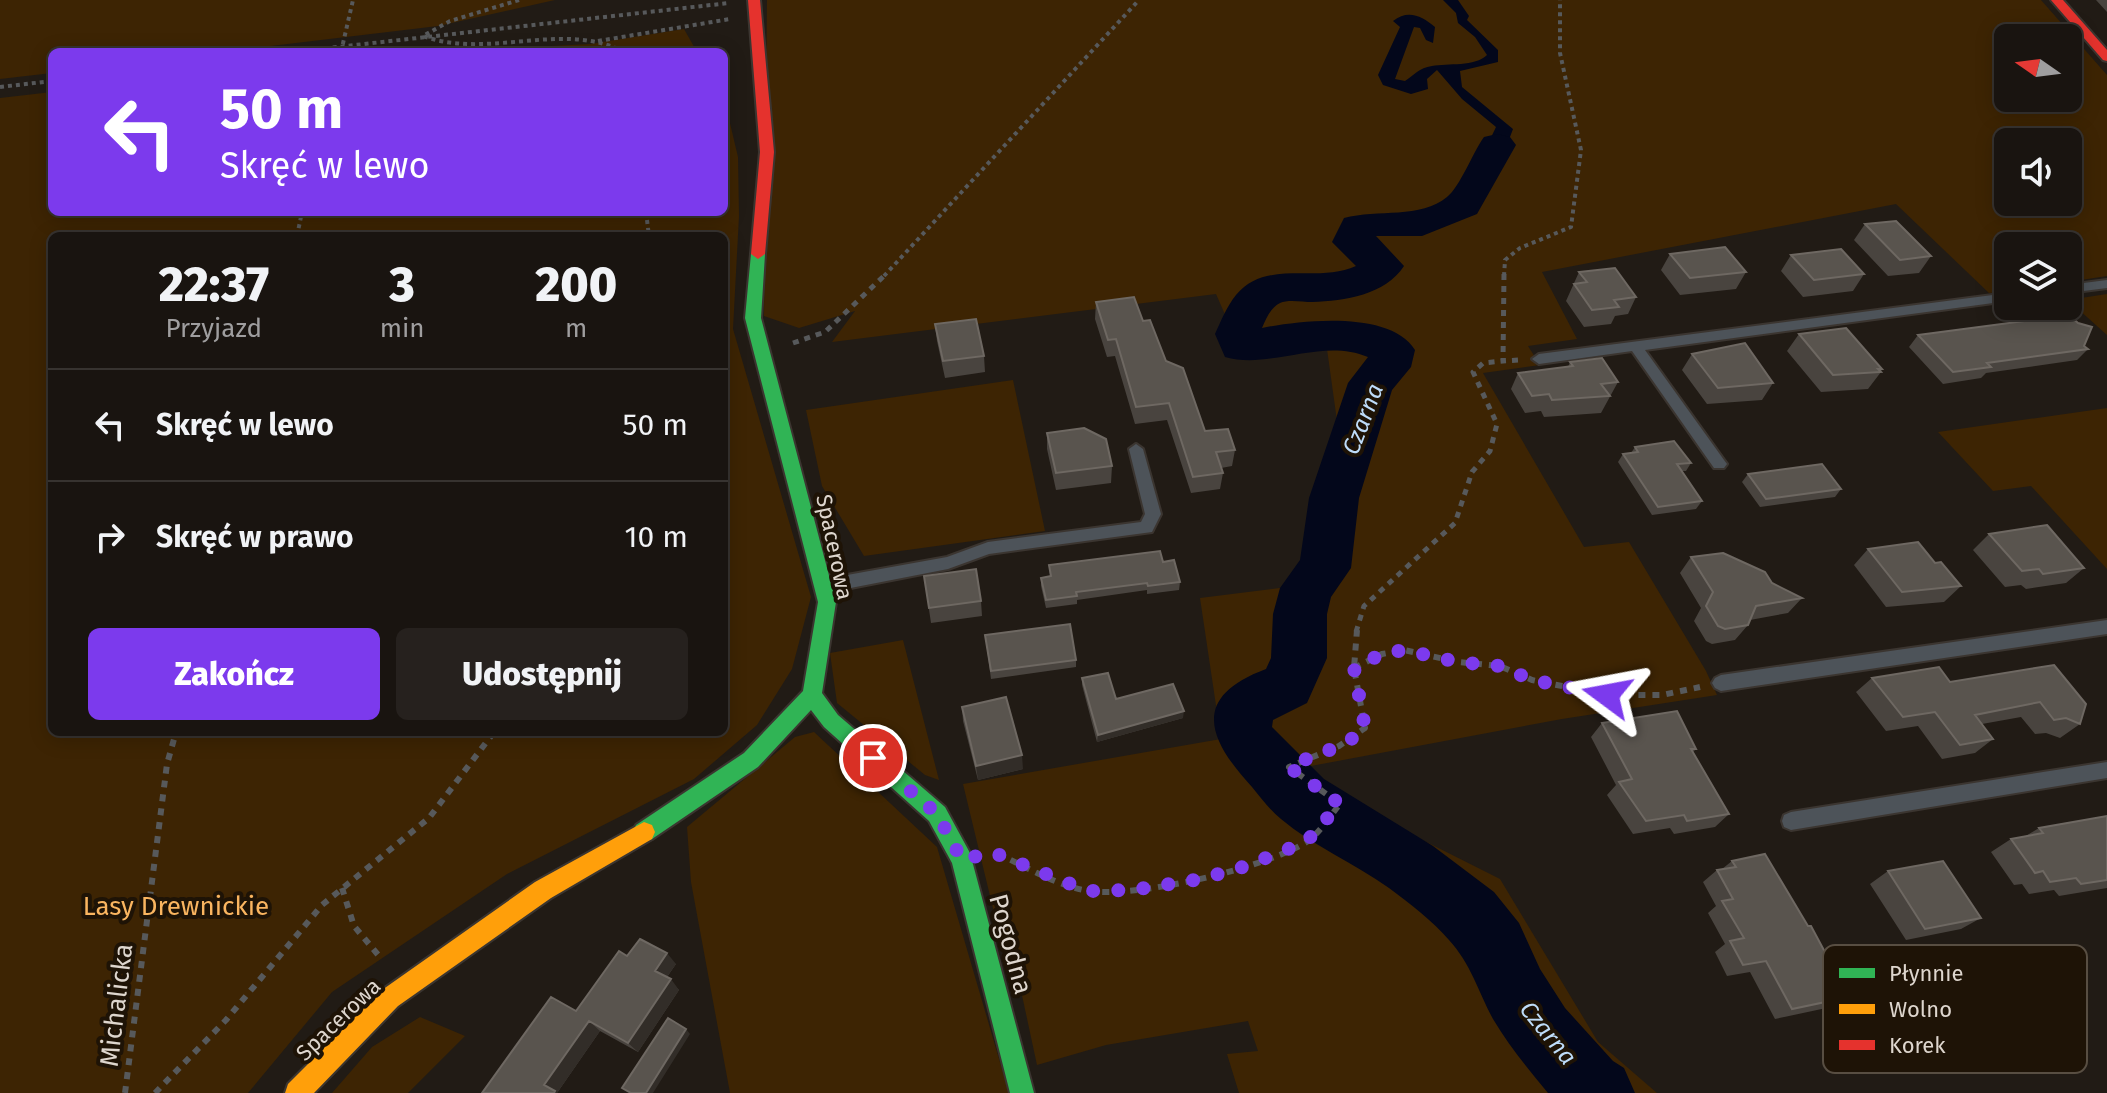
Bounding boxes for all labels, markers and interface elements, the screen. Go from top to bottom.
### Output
north arrow [1994,24,2082,112]
map controls [1994,24,2082,320]
text: 50 m [220,76,343,143]
icon: left [88,80,192,184]
button: sound [1994,128,2082,216]
text: Skręć w lewo [220,144,429,188]
button: layers [1994,232,2082,320]
text: 22:37 [159,256,269,314]
text: 3 [389,256,415,314]
text: 200 [535,256,617,314]
text: Przyjazd [166,313,262,344]
text: min [380,313,425,344]
text: m [565,313,587,344]
water label: Czarna [1337,380,1389,458]
icon: left [88,403,132,447]
text: Skręć w lewo [156,407,334,443]
text: 50 m [623,407,688,443]
street label: Spacerowa [810,492,859,602]
icon: right [88,515,132,559]
text: Skręć w prawo [156,519,354,555]
text: 10 m [625,519,688,555]
button: Zakończ [88,628,380,720]
button: Udostępnij [396,628,688,720]
position arrow [1565,653,1649,737]
pin [839,724,907,792]
icon: arrive [851,736,895,780]
park label: Lasy Drewnickie [83,891,269,922]
street label: Pogodna [982,891,1039,998]
street label: Michalicka [94,942,139,1068]
legend [1823,945,2087,1073]
text: Płynnie [1889,960,1963,987]
street label: Spacerowa [290,972,386,1066]
water label: Czarna [1514,996,1582,1070]
text: Wolno [1889,996,1952,1023]
text: Korek [1889,1032,1946,1059]

